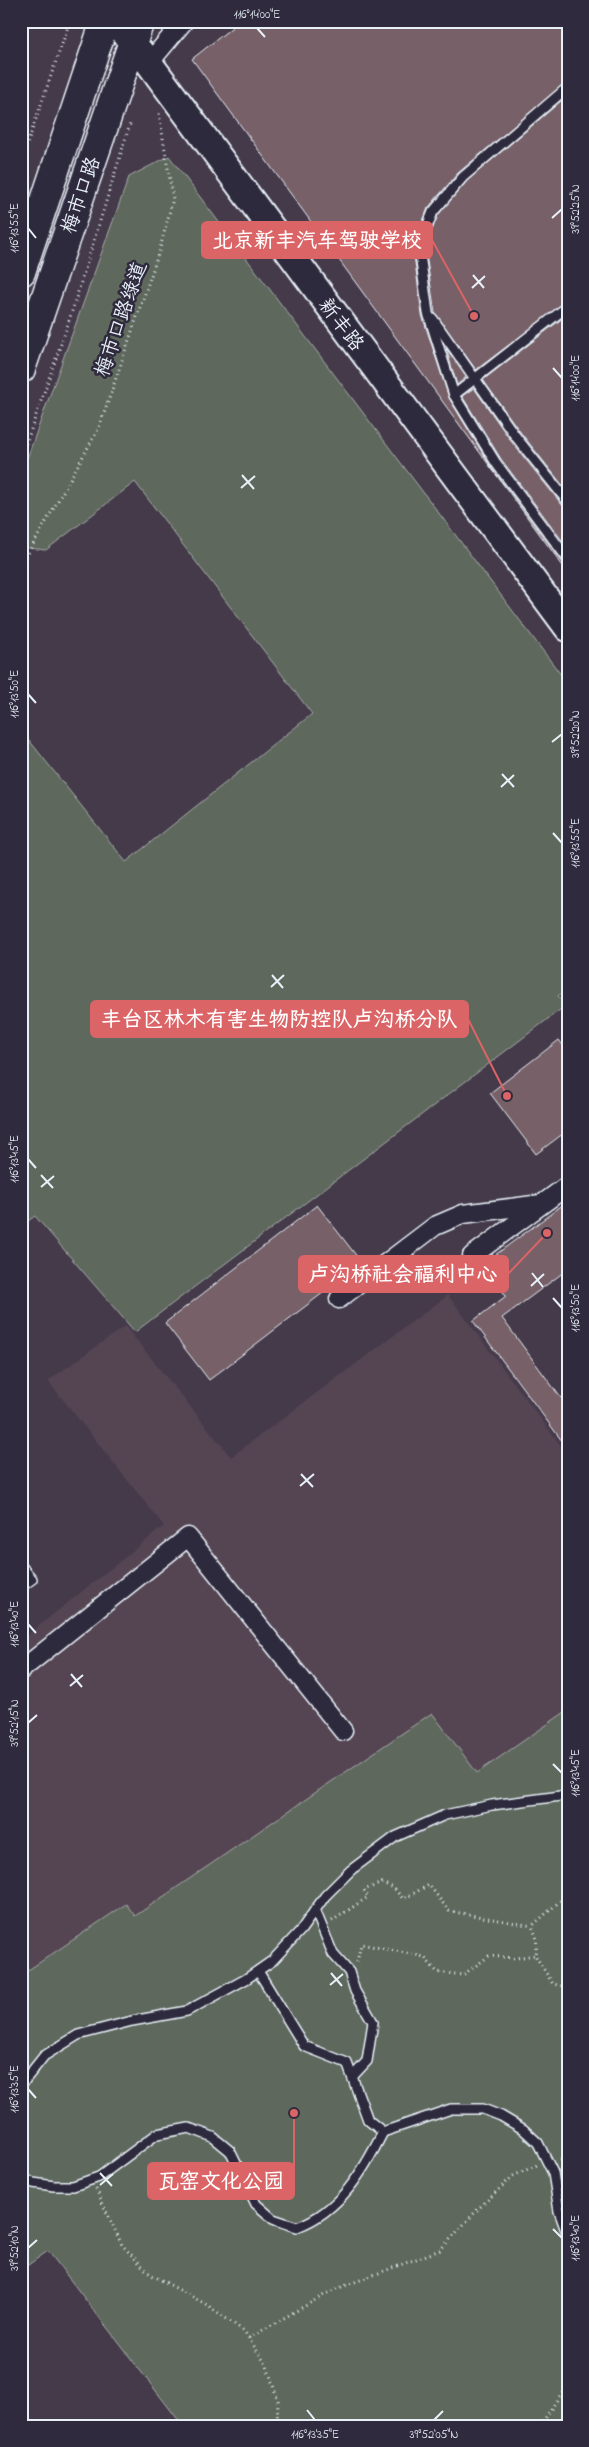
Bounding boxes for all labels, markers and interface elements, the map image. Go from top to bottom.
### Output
text: 116°14'00"E [234,6,280,24]
street label: 梅市口路 [56,152,109,238]
text: 39°52'25"N [567,184,585,234]
text: 116°13'55"E [6,203,24,253]
callout: 北京新丰汽车驾驶学校 [202,222,432,258]
text: 北京新丰汽车驾驶学校 [212,227,422,257]
street label: 梅市口路绿道 [89,258,156,381]
street label: 新丰路 [310,293,370,359]
text: 116°14'00"E [567,355,585,401]
text: 116°13'50"E [6,670,24,718]
text: 39°52'20"N [567,710,585,758]
text: 116°13'55"E [567,818,585,868]
callout: 丰台区林木有害生物防控队卢沟桥分队 [91,1001,468,1037]
text: 丰台区林木有害生物防控队卢沟桥分队 [101,1006,458,1036]
text: 116°13'45"E [6,1135,24,1183]
callout: 卢沟桥社会福利中心 [299,1256,508,1292]
text: 卢沟桥社会福利中心 [309,1261,498,1291]
text: 116°13'50"E [567,1284,585,1332]
text: 116°13'40"E [6,1601,24,1647]
text: 39°52'15"N [6,1699,24,1747]
text: 116°13'45"E [567,1749,585,1797]
text: 116°13'35"E [6,2065,24,2113]
callout: 瓦窑文化公园 [148,2163,294,2199]
text: 瓦窑文化公园 [158,2168,284,2198]
text: 116°13'40"E [567,2215,585,2261]
text: 39°52'10"N [6,2225,24,2271]
text: 116°13'35"E [291,2426,339,2444]
text: 39°52'05"N [410,2426,458,2444]

